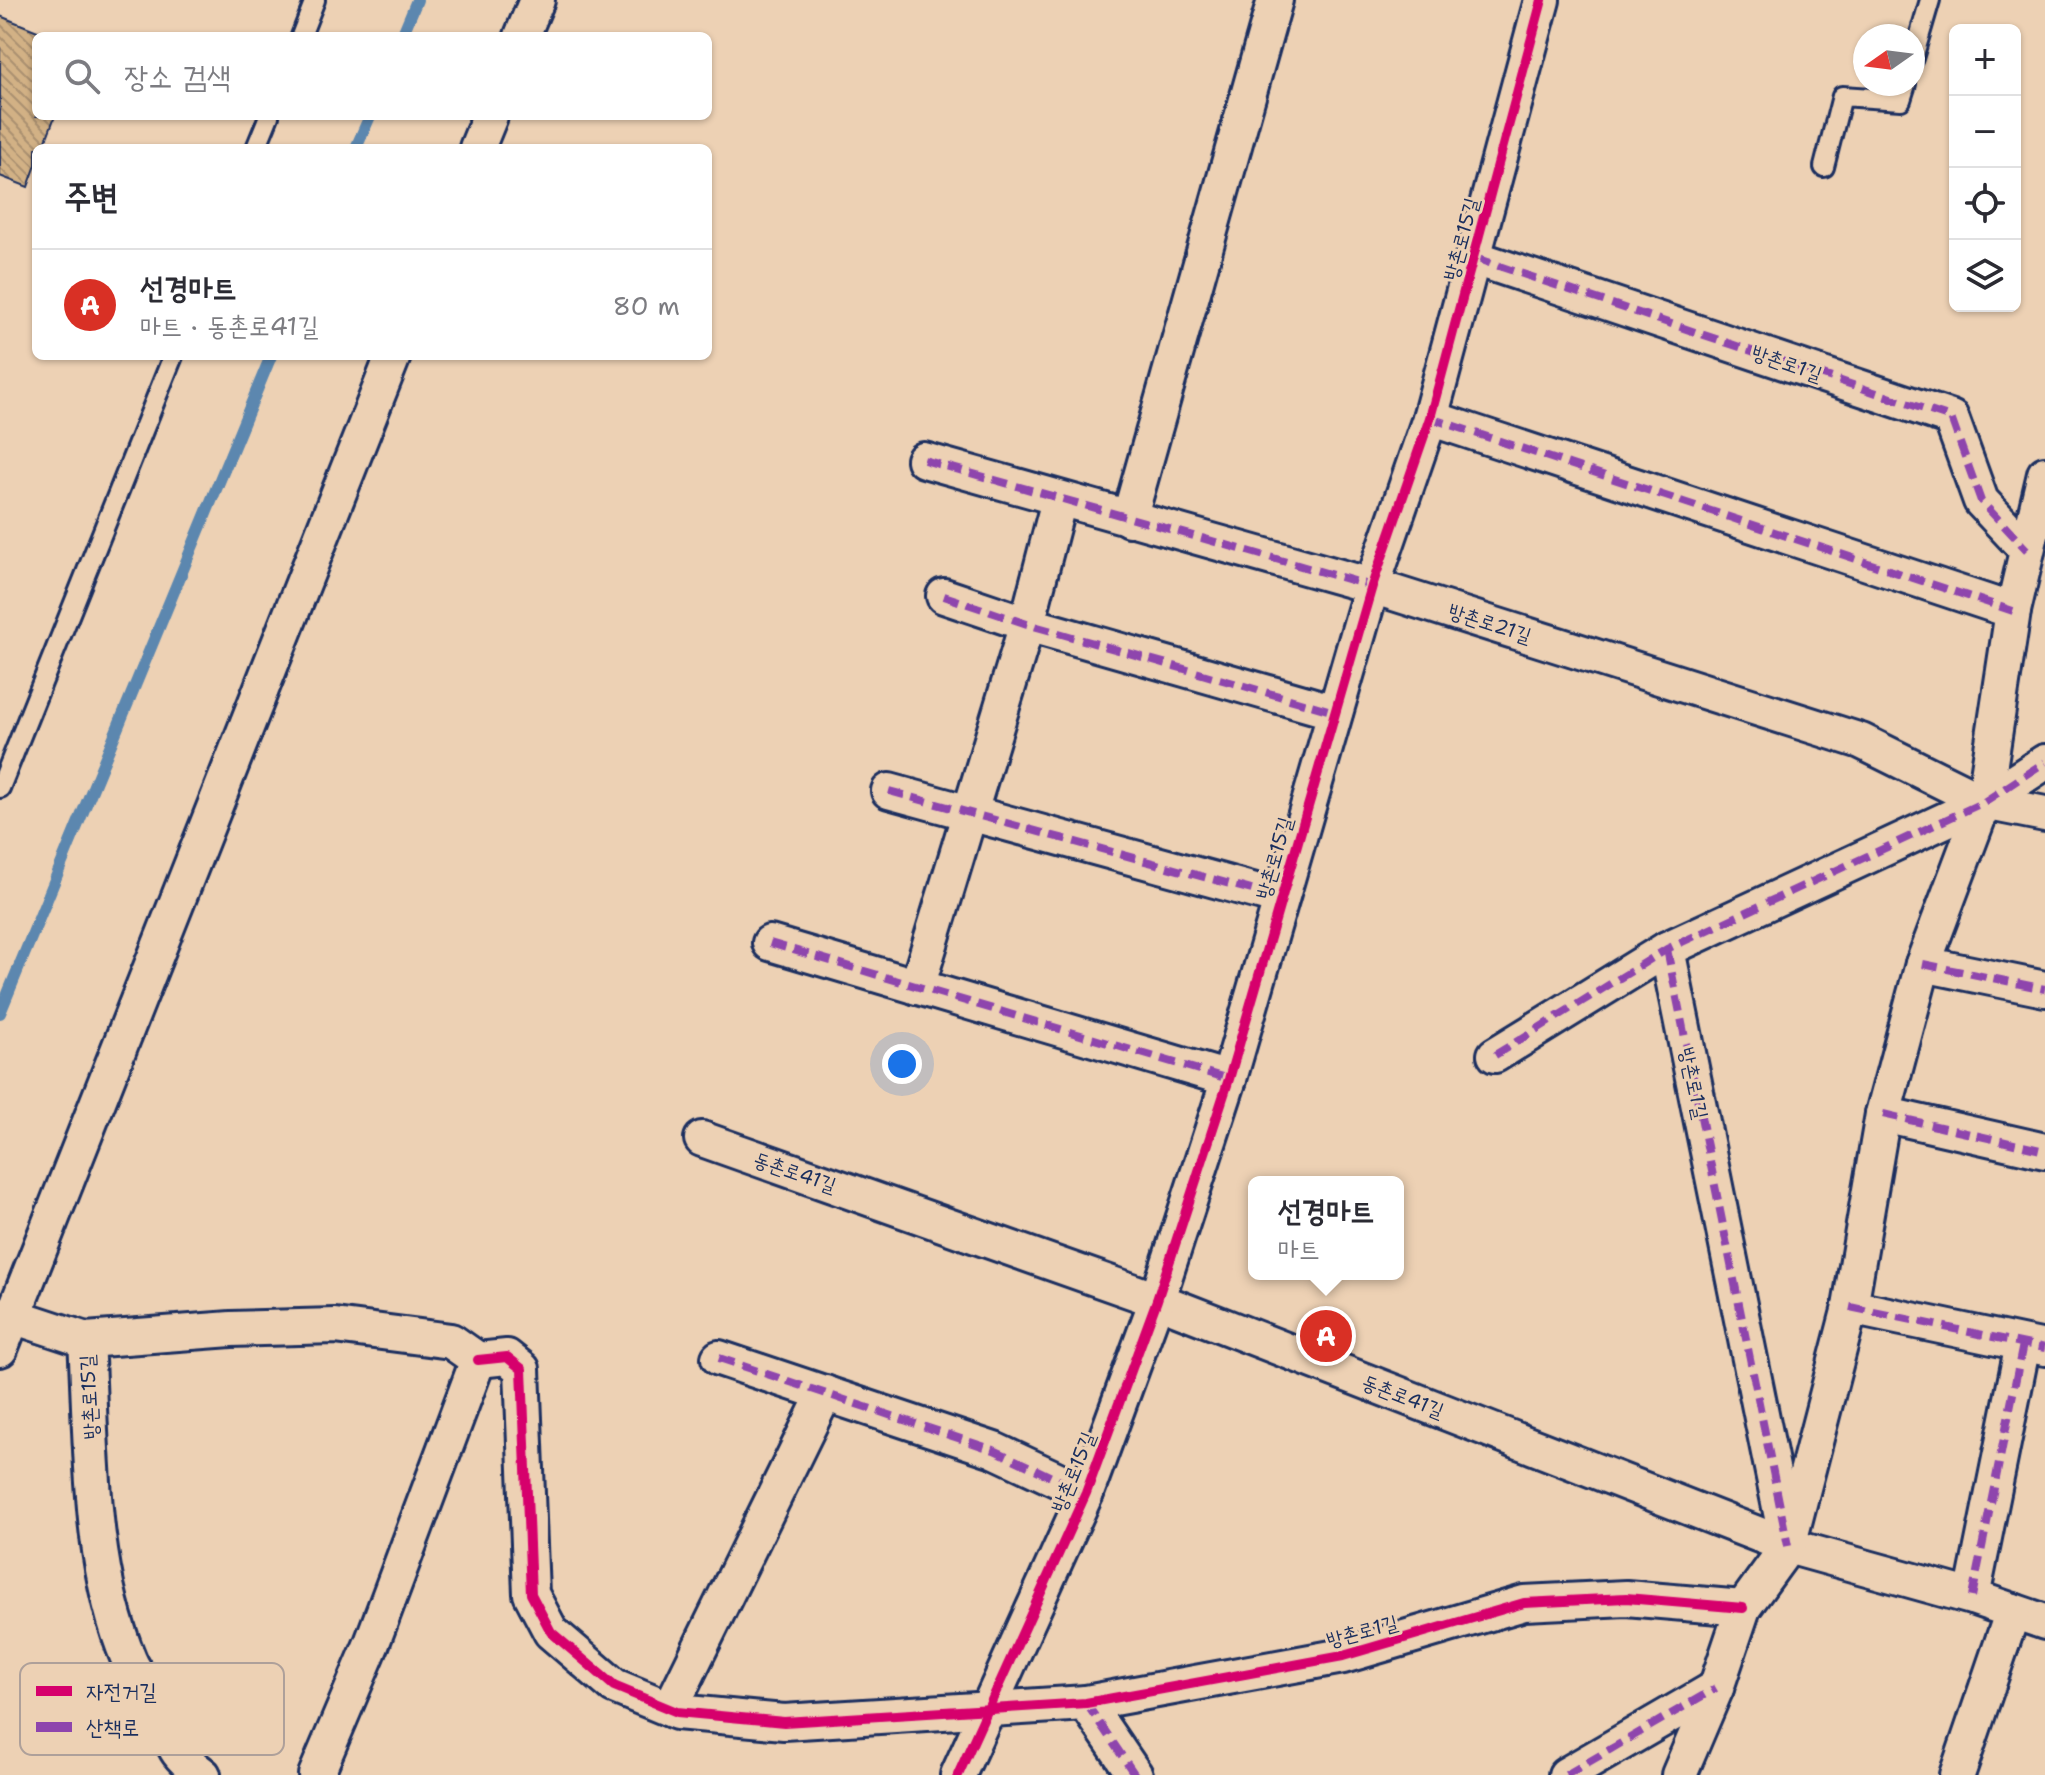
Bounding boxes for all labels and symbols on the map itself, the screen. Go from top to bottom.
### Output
north arrow [1853,24,1925,96]
street label: 방촌로15길 [1437,195,1485,283]
street label: 방촌로1길 [1748,339,1826,387]
street label: 방촌로21길 [1445,597,1535,649]
street label: 방촌로15길 [1250,814,1298,902]
your location [882,1044,922,1084]
street label: 방촌로1길 [1674,1045,1714,1121]
street label: 동촌로41길 [750,1146,840,1198]
pin: A [1300,1306,1352,1366]
street label: 방촌로15길 [74,1354,104,1440]
street label: 동촌로41길 [1358,1368,1448,1424]
street label: 방촌로15길 [1045,1428,1101,1516]
street label: 방촌로1길 [1324,1609,1400,1653]
legend [20,1663,284,1755]
text: 자전거길 [86,1677,157,1706]
text: 산책로 [86,1713,139,1742]

